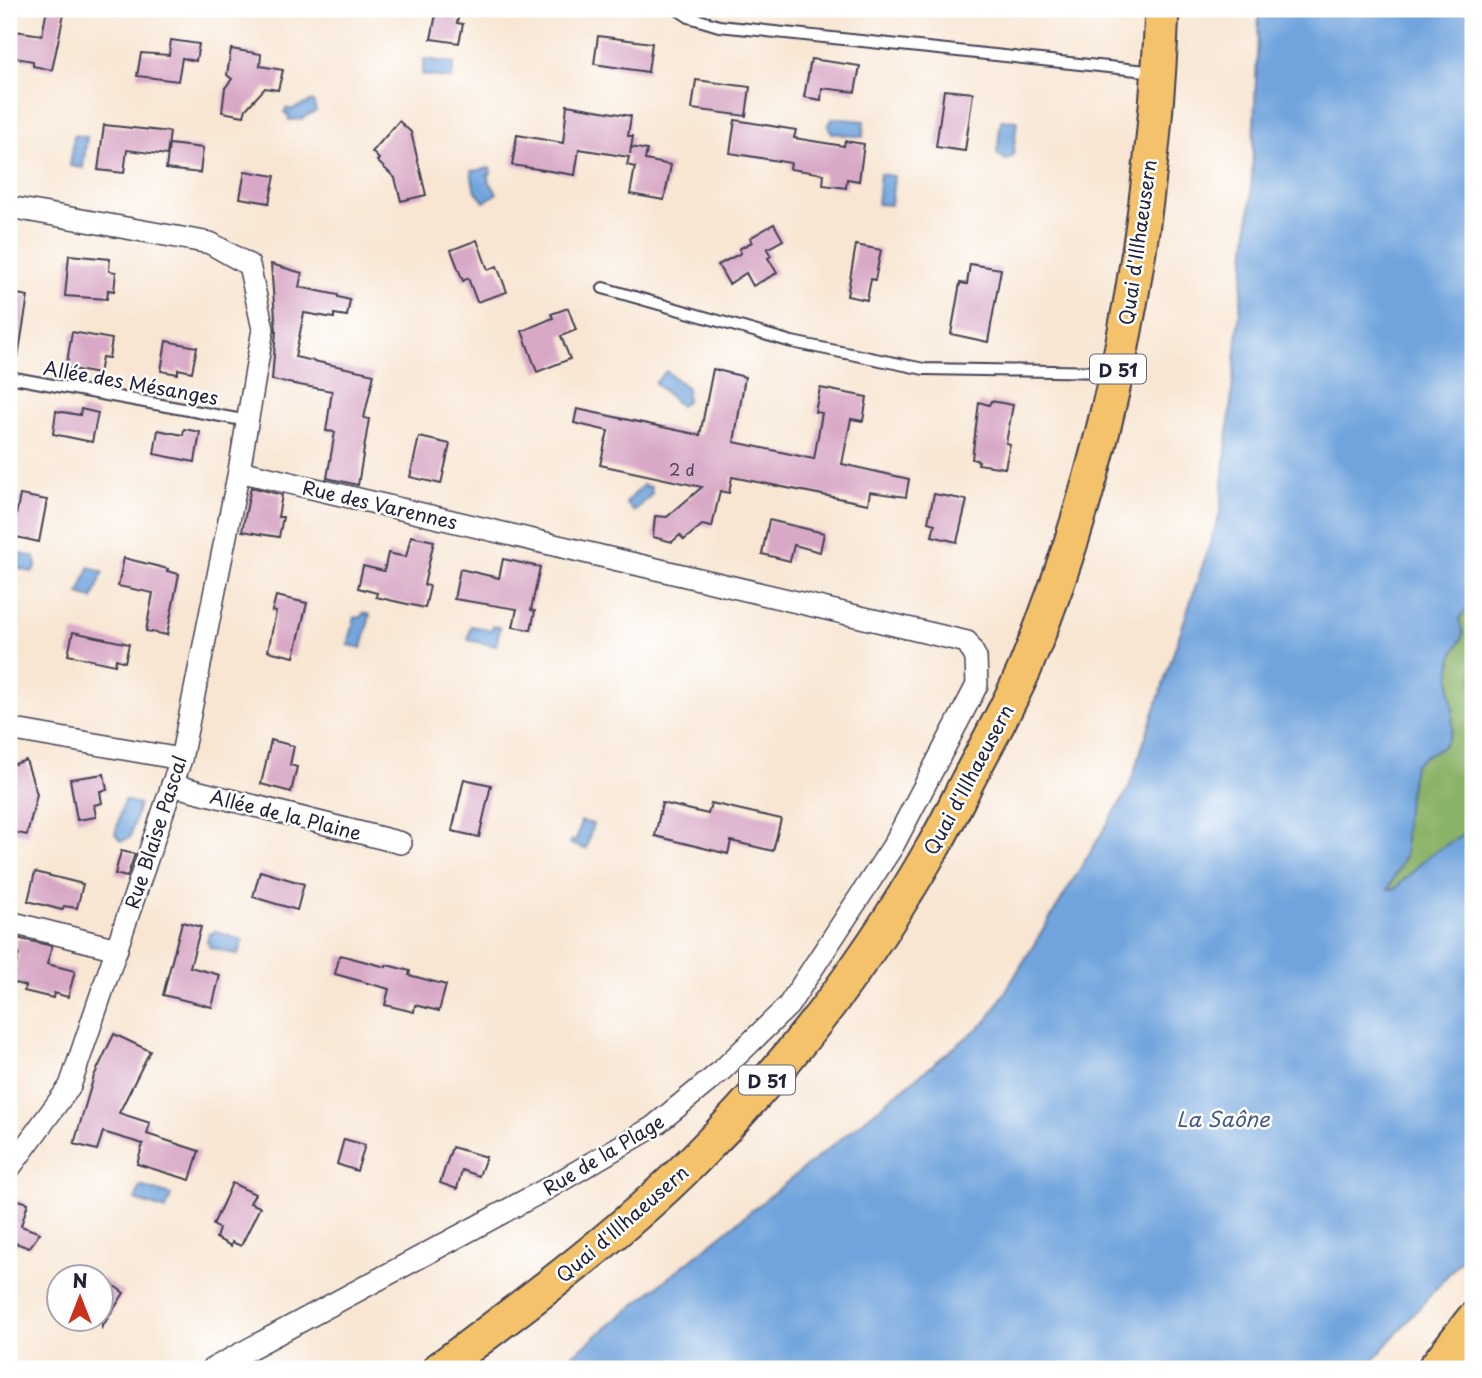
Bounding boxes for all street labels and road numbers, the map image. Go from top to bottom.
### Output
street label: Quai d'Illhaeusern [1111,157,1163,327]
street label: Allée des Mésanges [41,353,221,411]
road number: D 51 [1090,354,1146,384]
street label: Rue des Varennes [300,473,460,535]
street label: Quai d'Illhaeusern [916,699,1020,859]
street label: Rue Blaise Pascal [117,752,193,912]
street label: Allée de la Plaine [207,782,365,846]
road number: D 51 [739,1065,795,1094]
street label: Rue de la Plage [537,1107,669,1201]
street label: Quai d'Illhaeusern [550,1158,694,1288]

